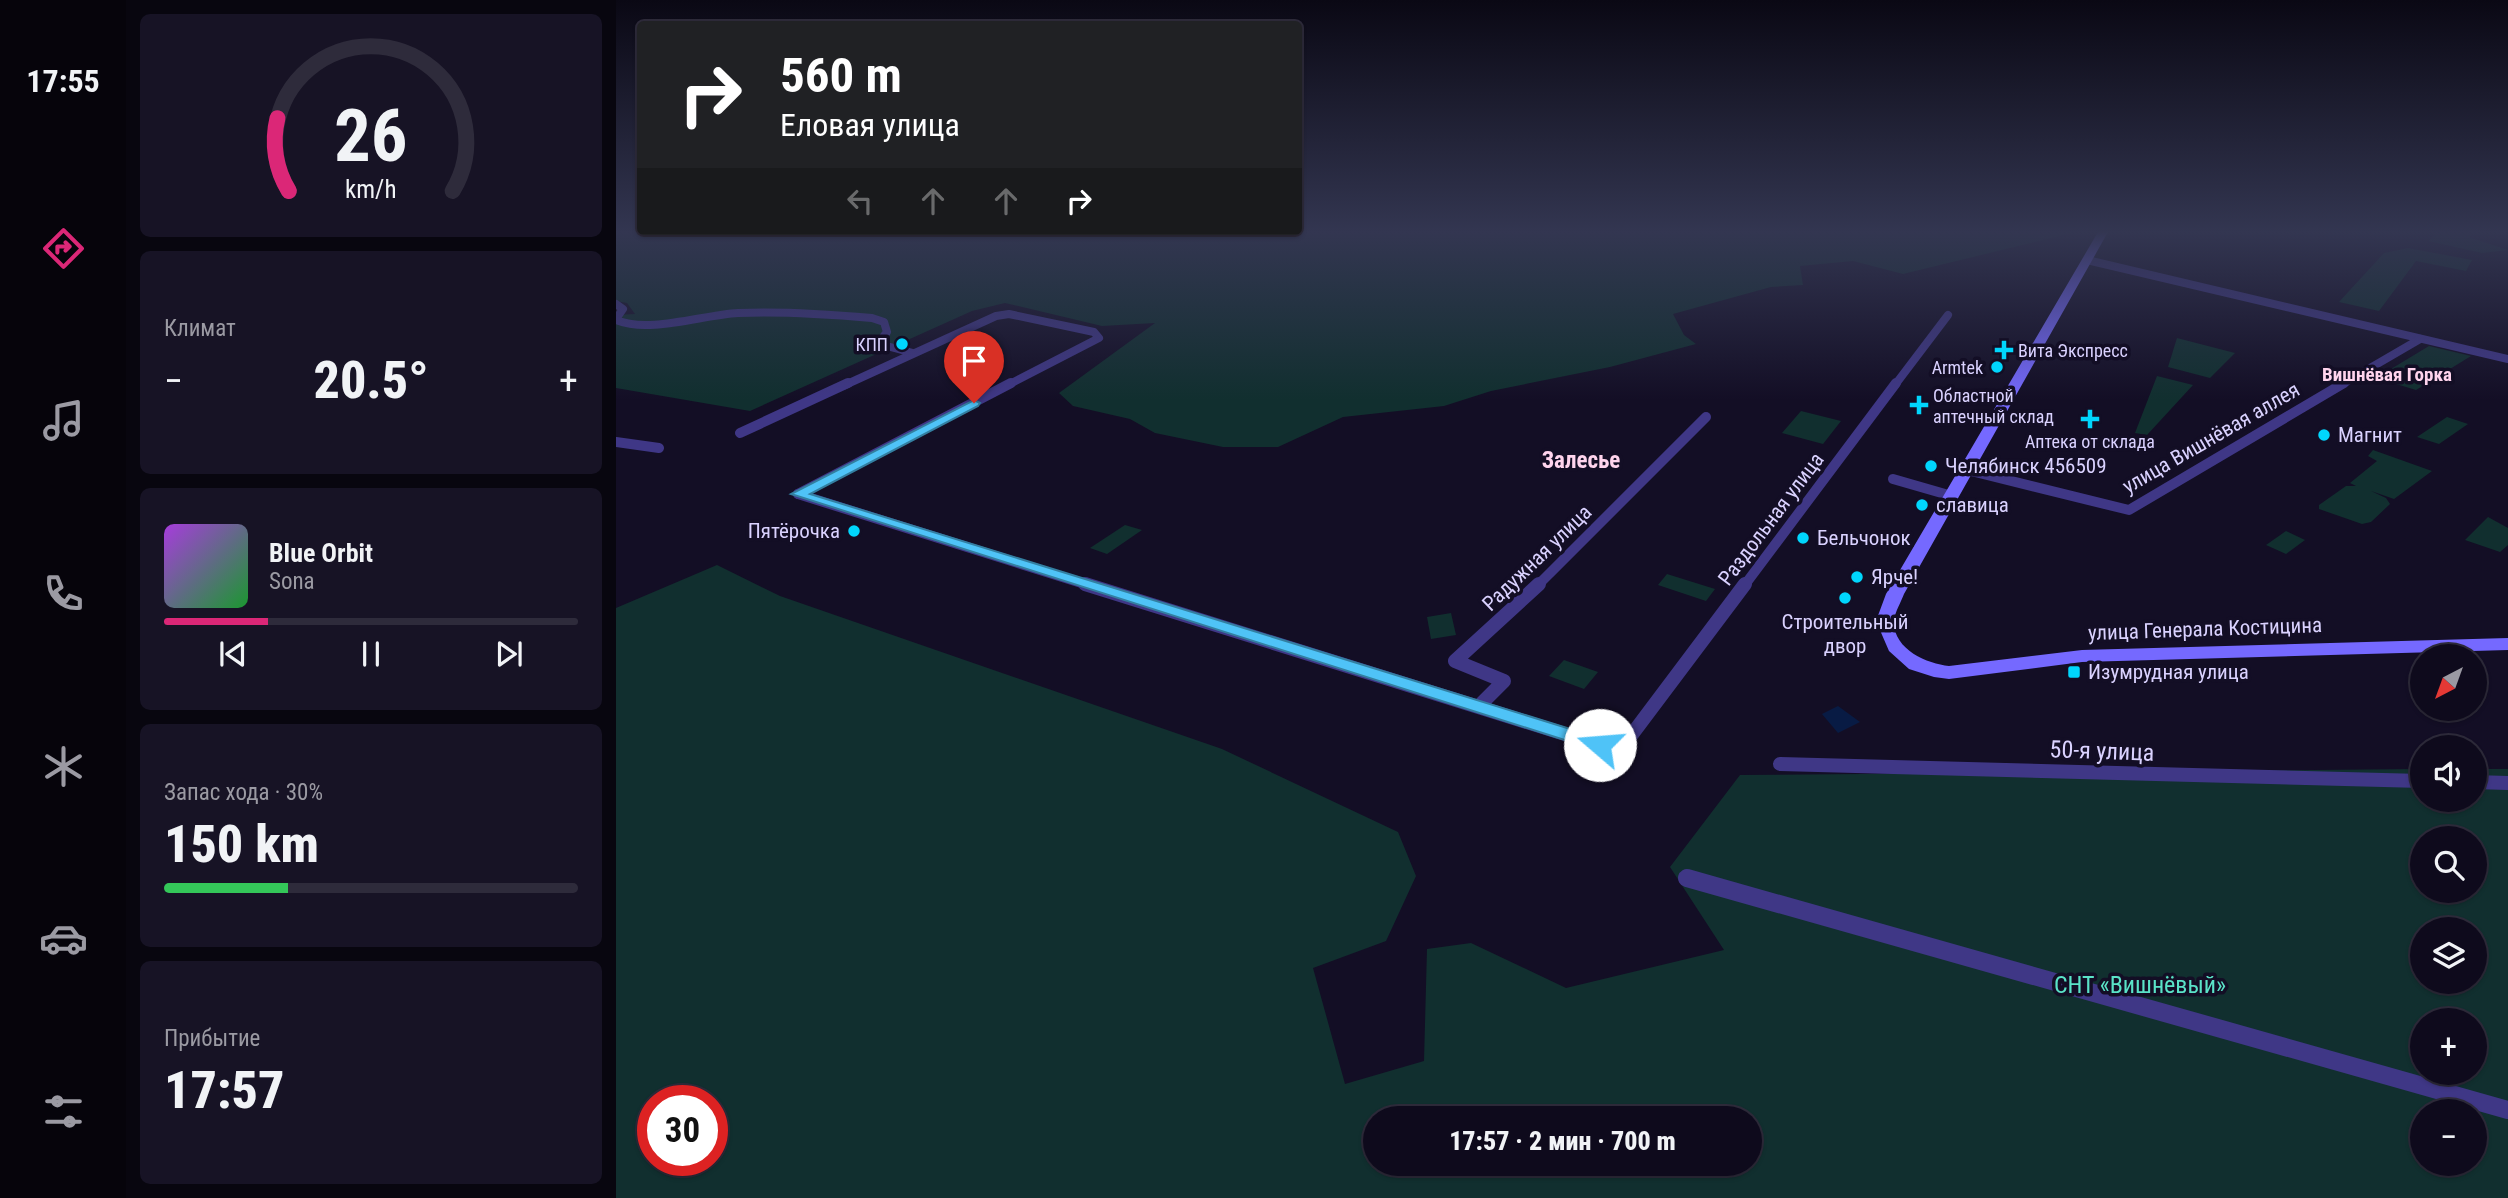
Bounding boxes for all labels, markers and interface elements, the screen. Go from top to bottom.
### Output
text: 560 m [780,47,902,104]
icon: right [665,49,756,140]
text: 17:55 [26,62,100,100]
text: 26 [334,94,408,180]
text: Еловая улица [780,106,960,144]
text: km/h [345,175,397,204]
icon: left [841,182,879,220]
icon: ahead [914,182,952,220]
icon: ahead [987,182,1025,220]
icon: right [1060,182,1098,220]
icon: directions [39,224,88,273]
text: Климат [164,315,236,342]
pin [944,331,1004,403]
place label: КПП [856,334,888,355]
marker: КПП [894,336,910,352]
place label: Вита Экспресс [2018,340,2128,361]
icon: arrive [955,342,993,380]
marker: Вита Экспресс [1996,342,2012,358]
text: 20.5° [313,350,429,411]
place label: Armtek [1932,357,1983,378]
text: − [164,359,183,403]
text: + [559,359,578,403]
marker: Armtek [1989,359,2005,375]
district label: Вишнёвая Горка [2322,363,2452,386]
street label: улица Вишнёвая аллея [2118,378,2304,498]
place label: Областной аптечный склад [1933,385,2054,427]
icon: music [39,396,88,445]
marker: Областной аптечный склад [1911,397,1927,413]
marker: Аптека от склада [2082,411,2098,427]
place label: Магнит [2338,423,2402,447]
marker: Магнит [2316,427,2332,443]
place label: Аптека от склада [2025,431,2155,452]
district label: Залесье [1542,447,1620,474]
street label: Раздольная улица [1713,448,1829,590]
place label: Челябинск 456509 [1945,454,2107,478]
marker: Челябинск 456509 [1923,458,1939,474]
place label: славица [1936,493,2009,517]
marker: славица [1914,497,1930,513]
street label: Радужная улица [1478,500,1596,616]
place label: Пятёрочка [748,519,840,543]
marker: Пятёрочка [846,523,862,539]
place label: Бельчонок [1817,526,1911,550]
marker: Бельчонок [1795,530,1811,546]
text: Blue Orbit [269,538,373,568]
place label: Ярче! [1871,565,1918,589]
text: Sona [269,568,315,595]
icon: phone [39,569,88,618]
marker: Ярче! [1849,569,1865,585]
marker: Строительный двор [1837,590,1853,606]
place label: Строительный двор [1782,610,1908,658]
street label: улица Генерала Костицина [2088,613,2322,645]
icon: previous [214,635,252,673]
icon: pause [352,635,390,673]
icon: next [490,635,528,673]
north arrow [2410,644,2487,721]
map controls [2410,644,2487,1176]
place label: Изумрудная улица [2088,660,2249,684]
marker: Изумрудная улица [2066,664,2082,680]
position arrow [1563,708,1637,782]
street label: 50-я улица [2049,735,2155,767]
button: sound [2410,735,2487,812]
icon: climate [39,742,88,791]
text: Запас хода · 30% [164,779,323,806]
text: 150 km [164,814,319,875]
button: search [2410,826,2487,903]
icon: car [39,914,88,963]
button: layers [2410,917,2487,994]
park label: СНТ «Вишнёвый» [2054,971,2226,999]
button: + [2410,1008,2487,1085]
text: Прибытие [164,1025,260,1052]
text: 17:57 [164,1060,284,1121]
speed limit sign: 30 [637,1085,728,1176]
icon: filters [39,1087,88,1136]
button: − [2410,1099,2487,1176]
text: 17:57 · 2 мин · 700 m [1449,1126,1676,1156]

